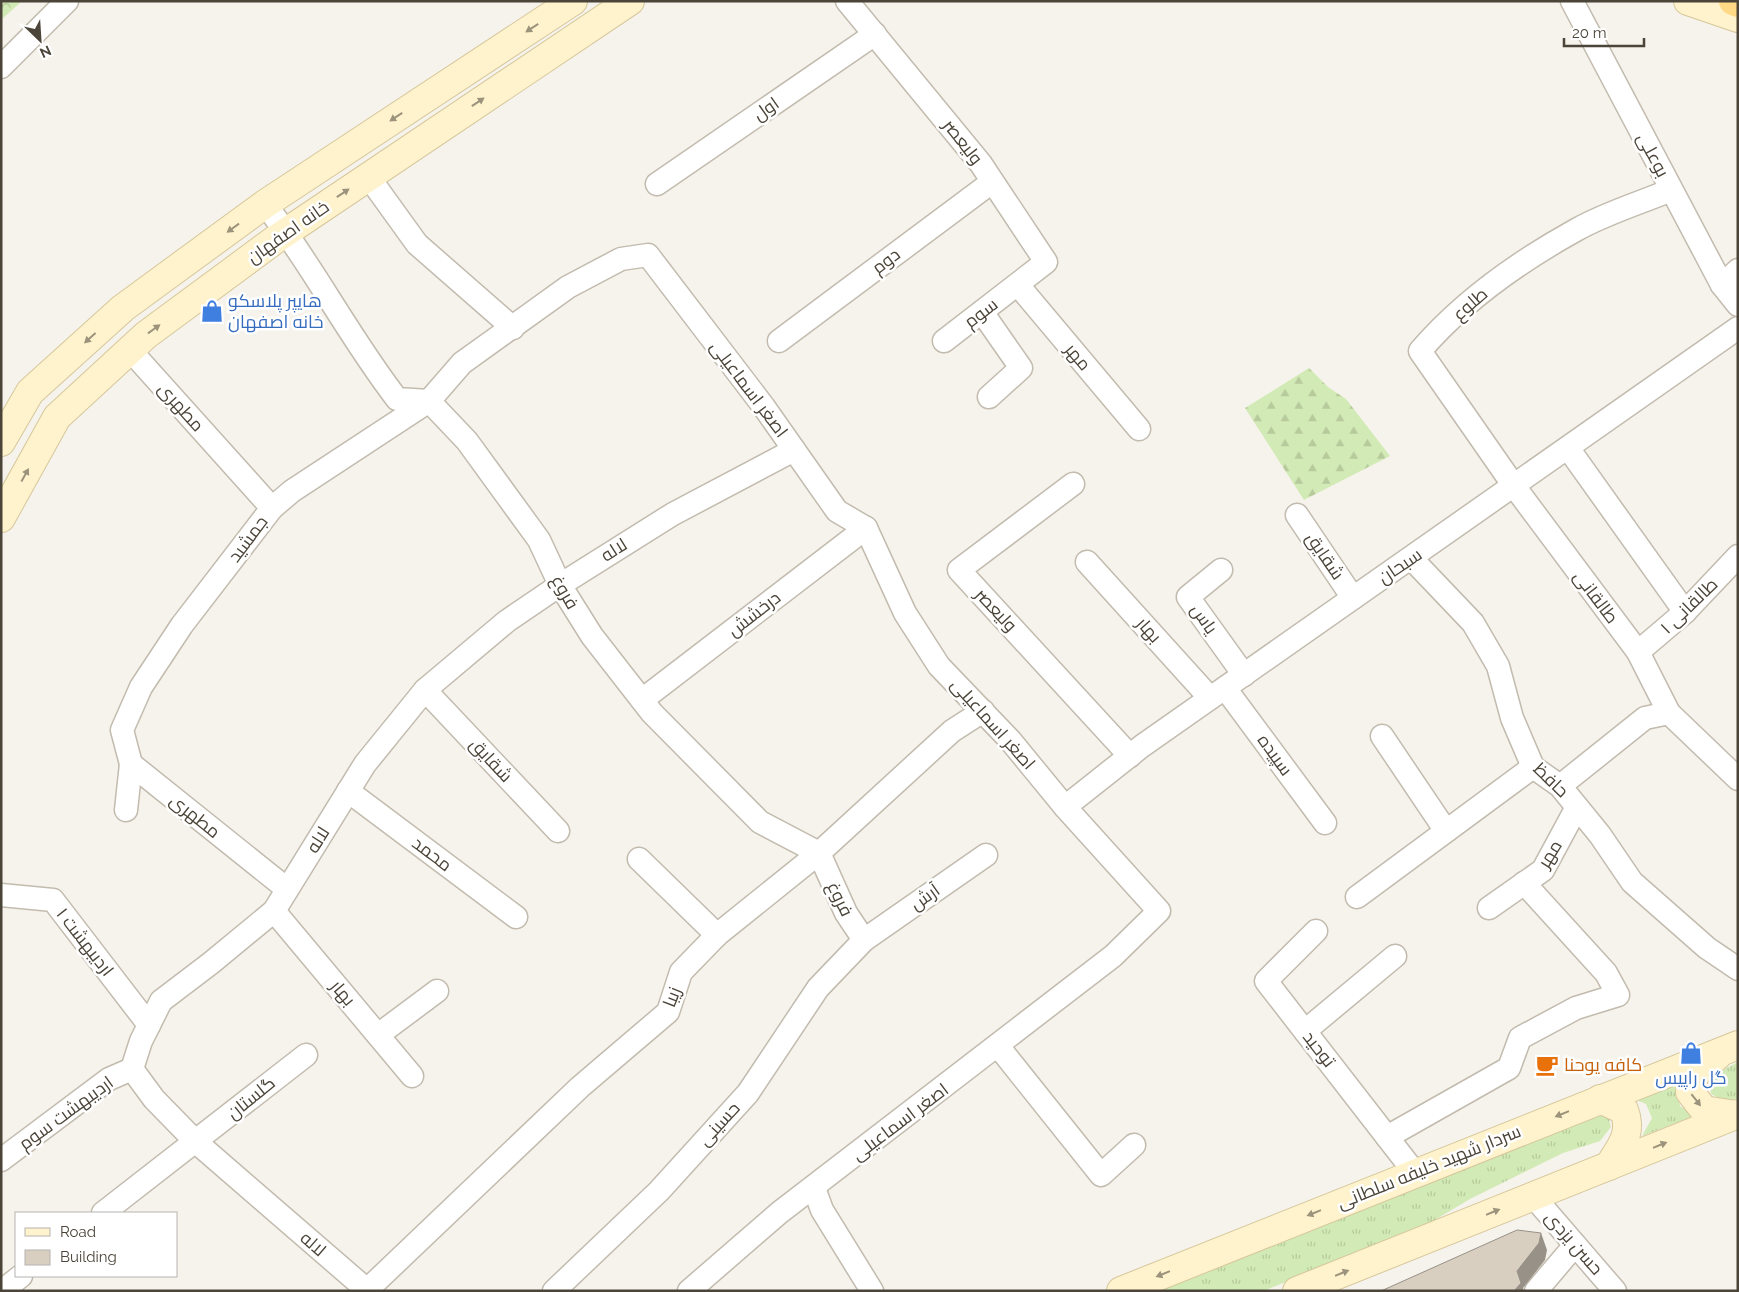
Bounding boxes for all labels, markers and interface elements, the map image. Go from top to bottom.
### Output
north arrow [15,15,65,65]
scale bar [1564,15,1644,47]
one-way arrow [525,23,539,33]
text: 20 m [1572,24,1607,42]
text: N [37,42,54,61]
street label: اول [749,92,783,126]
one-way arrow [471,97,484,107]
one-way arrow [390,113,403,122]
street label: ولیعصر [938,114,988,169]
street label: بوعلی [1632,129,1674,181]
one-way arrow [336,188,350,198]
street label: خانه اصفهان [243,196,333,268]
one-way arrow [227,222,240,233]
street label: دوم [867,243,905,280]
street label: طلوع [1448,283,1493,326]
place label: هایپر پلاسکو خانه اصفهان [228,290,323,333]
street label: سوم [960,293,1003,334]
shop icon: هایپر پلاسکو خانه اصفهان [199,298,225,324]
one-way arrow [147,324,161,334]
one-way arrow [85,332,97,344]
street label: اصغر اسماعیلی [705,336,793,442]
street label: مهر [1060,338,1096,375]
street label: مطهری [153,378,209,436]
one-way arrow [21,468,29,482]
street label: جمشید [223,511,272,566]
street label: شقایق [1300,528,1349,585]
street label: لاله [597,534,631,566]
street label: سبحان [1374,543,1426,589]
street label: طالقانی [1569,566,1623,628]
street label: فروغ [546,571,584,614]
street label: طالقانی ۱ [1656,573,1722,639]
street label: ولیعصر [970,583,1022,636]
street label: درخشش [723,586,785,642]
street label: یاس [1186,600,1222,639]
street label: بهار [1131,612,1166,647]
street label: اصغر اسماعیلی [946,674,1040,774]
street label: سپیده [1253,730,1297,780]
street label: شقایق [464,733,517,787]
street label: حافظ [1529,758,1573,801]
street label: مطهری [165,789,225,843]
street label: لاله [302,823,334,857]
street label: محمد [408,832,456,875]
street label: مهر [1532,836,1567,873]
street label: فروغ [821,878,858,920]
street label: آرش [906,879,944,915]
street label: اردیبهشت ۱ [52,903,118,981]
street label: بهار [325,975,360,1010]
street label: زیبا [658,984,686,1010]
street label: توحید [1298,1026,1340,1072]
shop icon: گل راپیس [1678,1040,1704,1066]
cafe icon: کافه یوحنا [1534,1052,1560,1078]
place label: کافه یوحنا [1564,1054,1642,1076]
place label: گل راپیس [1655,1067,1727,1090]
street label: اردیبهشت سوم [14,1071,118,1156]
street label: گلستان [222,1072,280,1124]
street label: اصغر اسماعیلی [847,1078,953,1166]
one-way arrow [1691,1093,1702,1106]
street label: حسینی [693,1097,745,1151]
one-way arrow [1555,1111,1569,1119]
street label: سردار شهید خلیفه سلطانی [1334,1120,1524,1214]
one-way arrow [1653,1141,1668,1149]
street label: حسن یزدی [1540,1207,1608,1279]
one-way arrow [1486,1208,1501,1216]
one-way arrow [1306,1209,1321,1217]
legend [15,1212,178,1277]
text: Road [60,1223,96,1241]
street label: لاله [296,1227,330,1260]
text: Building [60,1248,117,1266]
one-way arrow [1335,1268,1349,1276]
one-way arrow [1155,1270,1170,1278]

